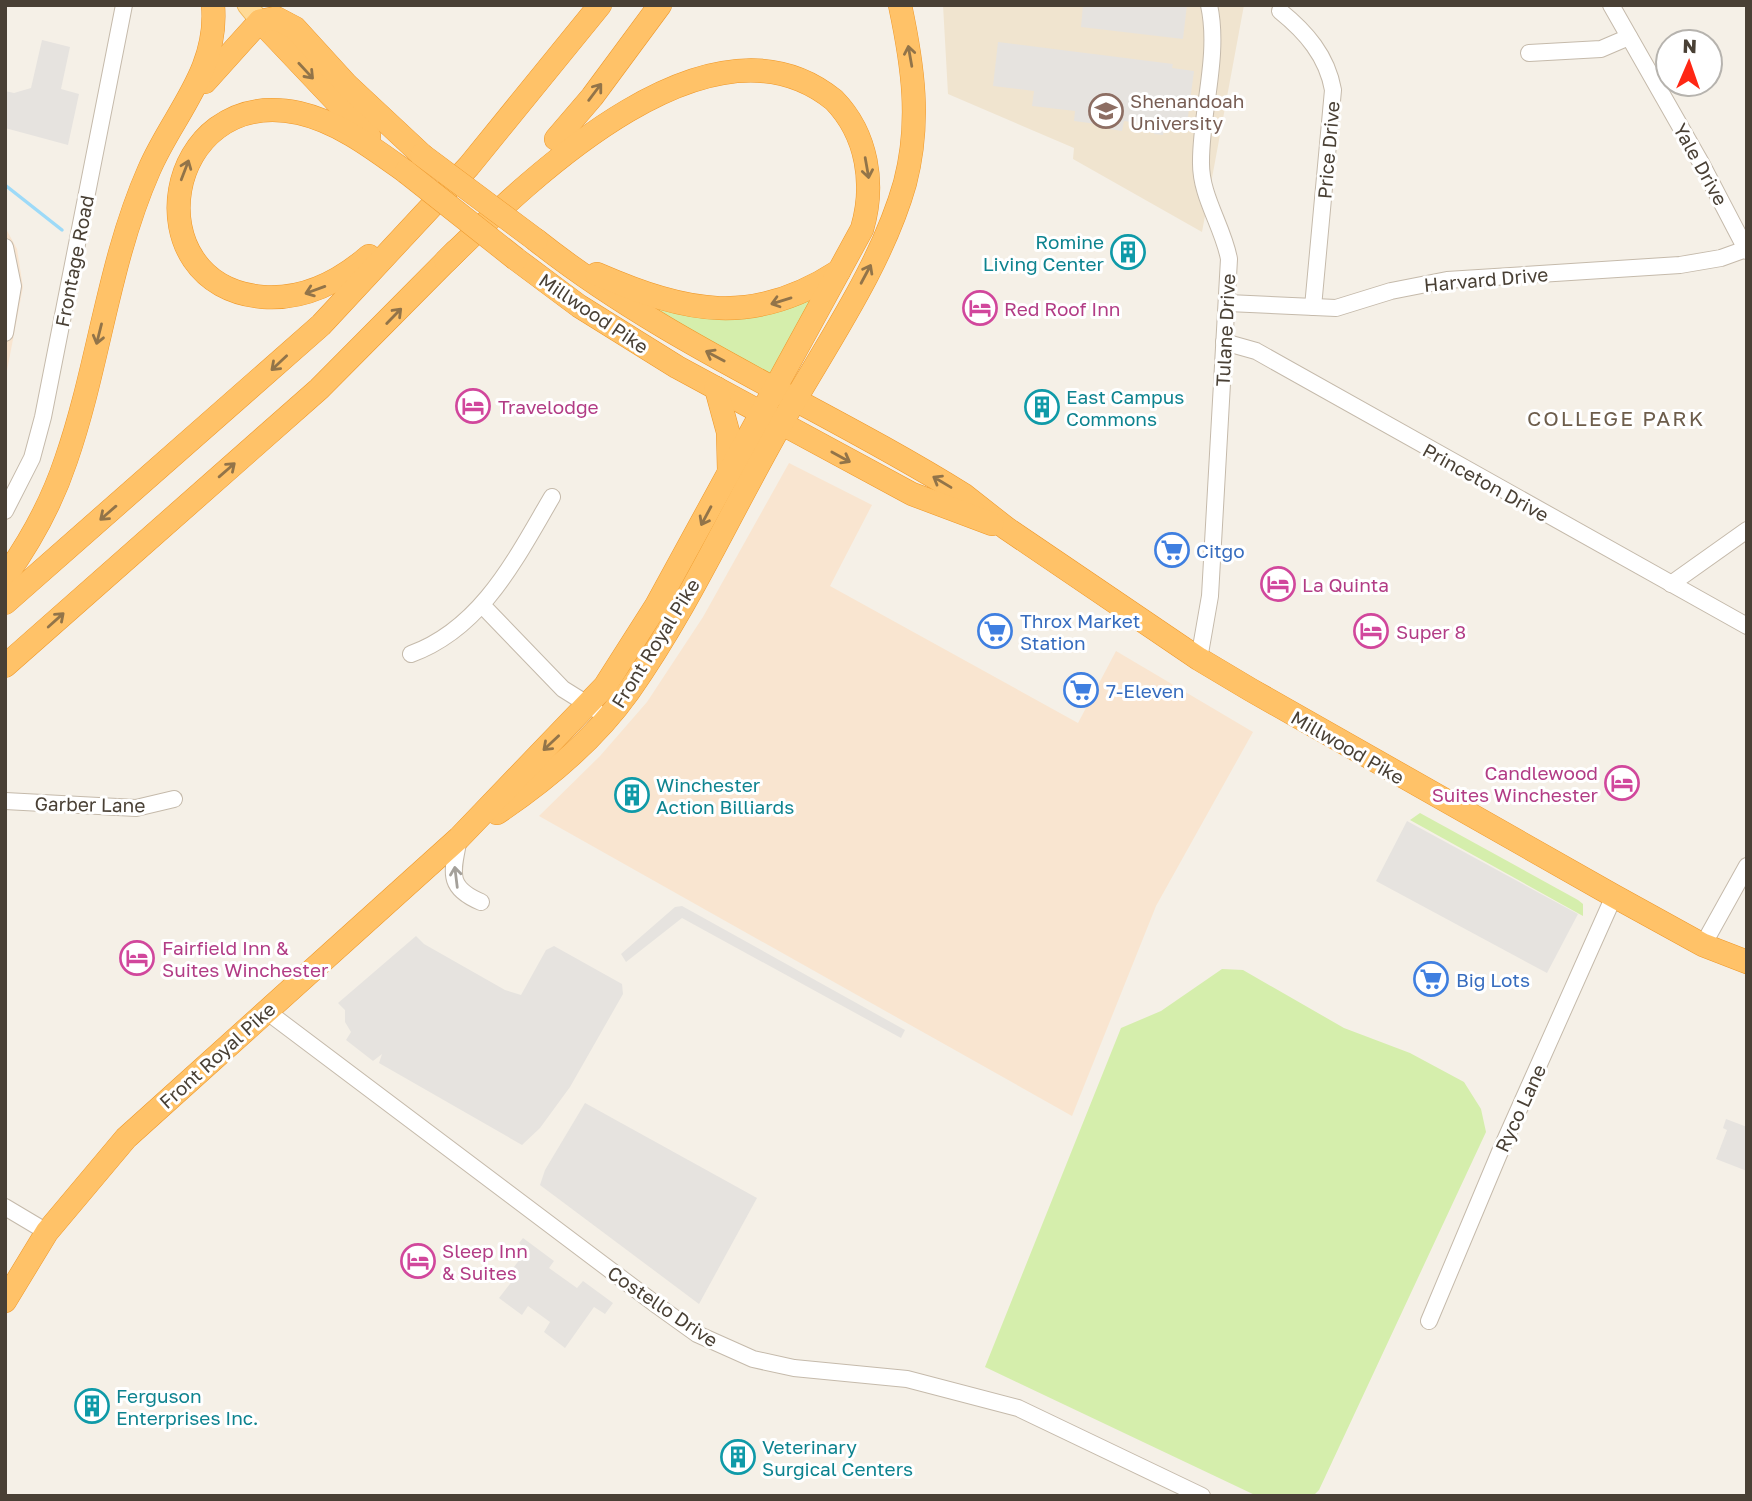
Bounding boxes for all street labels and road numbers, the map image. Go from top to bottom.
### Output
street label: Price Drive [1312,100,1344,200]
street label: Yale Drive [1669,119,1733,209]
street label: Frontage Road [50,193,98,329]
street label: Harvard Drive [1423,262,1549,296]
street label: Millwood Pike [535,268,653,358]
street label: Tulane Drive [1211,273,1239,387]
street label: Princeton Drive [1419,438,1553,526]
street label: Front Royal Pike [606,574,704,712]
street label: Millwood Pike [1287,705,1409,789]
street label: Garber Lane [34,792,146,816]
street label: Front Royal Pike [154,997,280,1113]
street label: Ryco Lane [1490,1060,1550,1156]
street label: Costello Drive [603,1261,723,1351]

